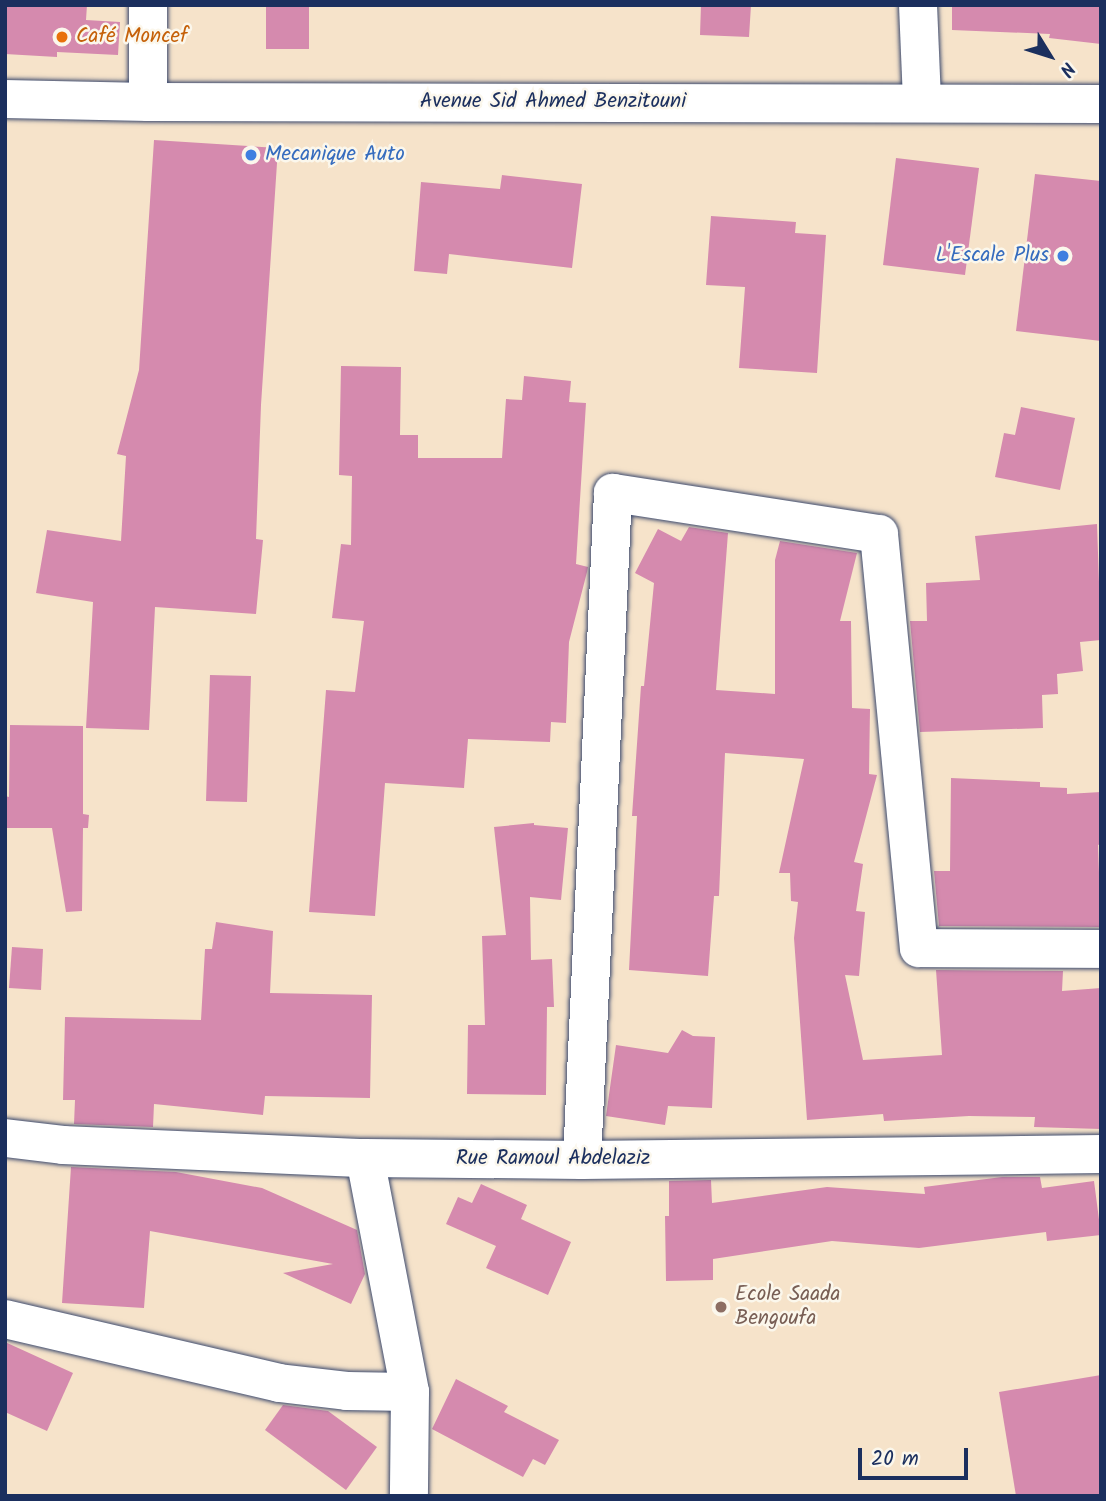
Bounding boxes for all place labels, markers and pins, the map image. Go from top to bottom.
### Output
place label: Café Moncef [76,24,188,50]
marker: Café Moncef [54,29,70,45]
place label: Mecanique Auto [265,142,405,168]
marker: Mecanique Auto [243,147,259,163]
place label: L'Escale Plus [935,243,1049,269]
marker: L'Escale Plus [1055,248,1071,264]
place label: Ecole Saada Bengoufa [735,1282,840,1332]
marker: Ecole Saada Bengoufa [713,1299,729,1315]

